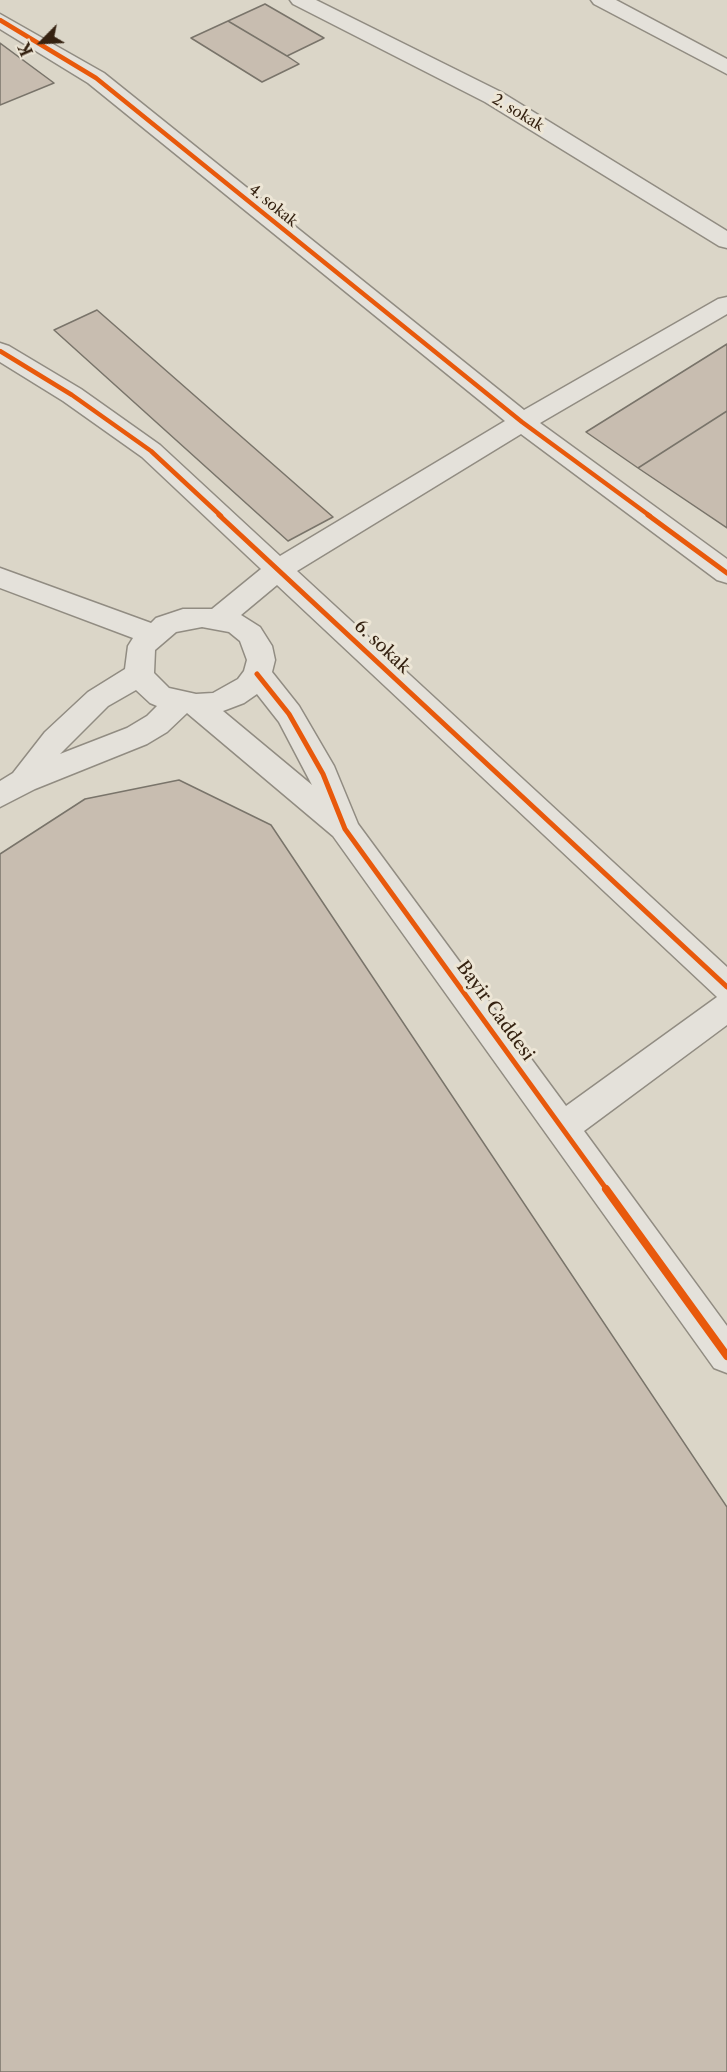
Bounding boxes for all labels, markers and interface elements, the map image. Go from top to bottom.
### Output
north arrow [12,12,72,72]
text: K [14,39,37,59]
street label: 2. sokak [489,91,547,135]
street label: 4. sokak [245,181,301,231]
street label: 6. sokak [349,616,415,678]
street label: Bayir Caddesi [452,957,538,1065]

